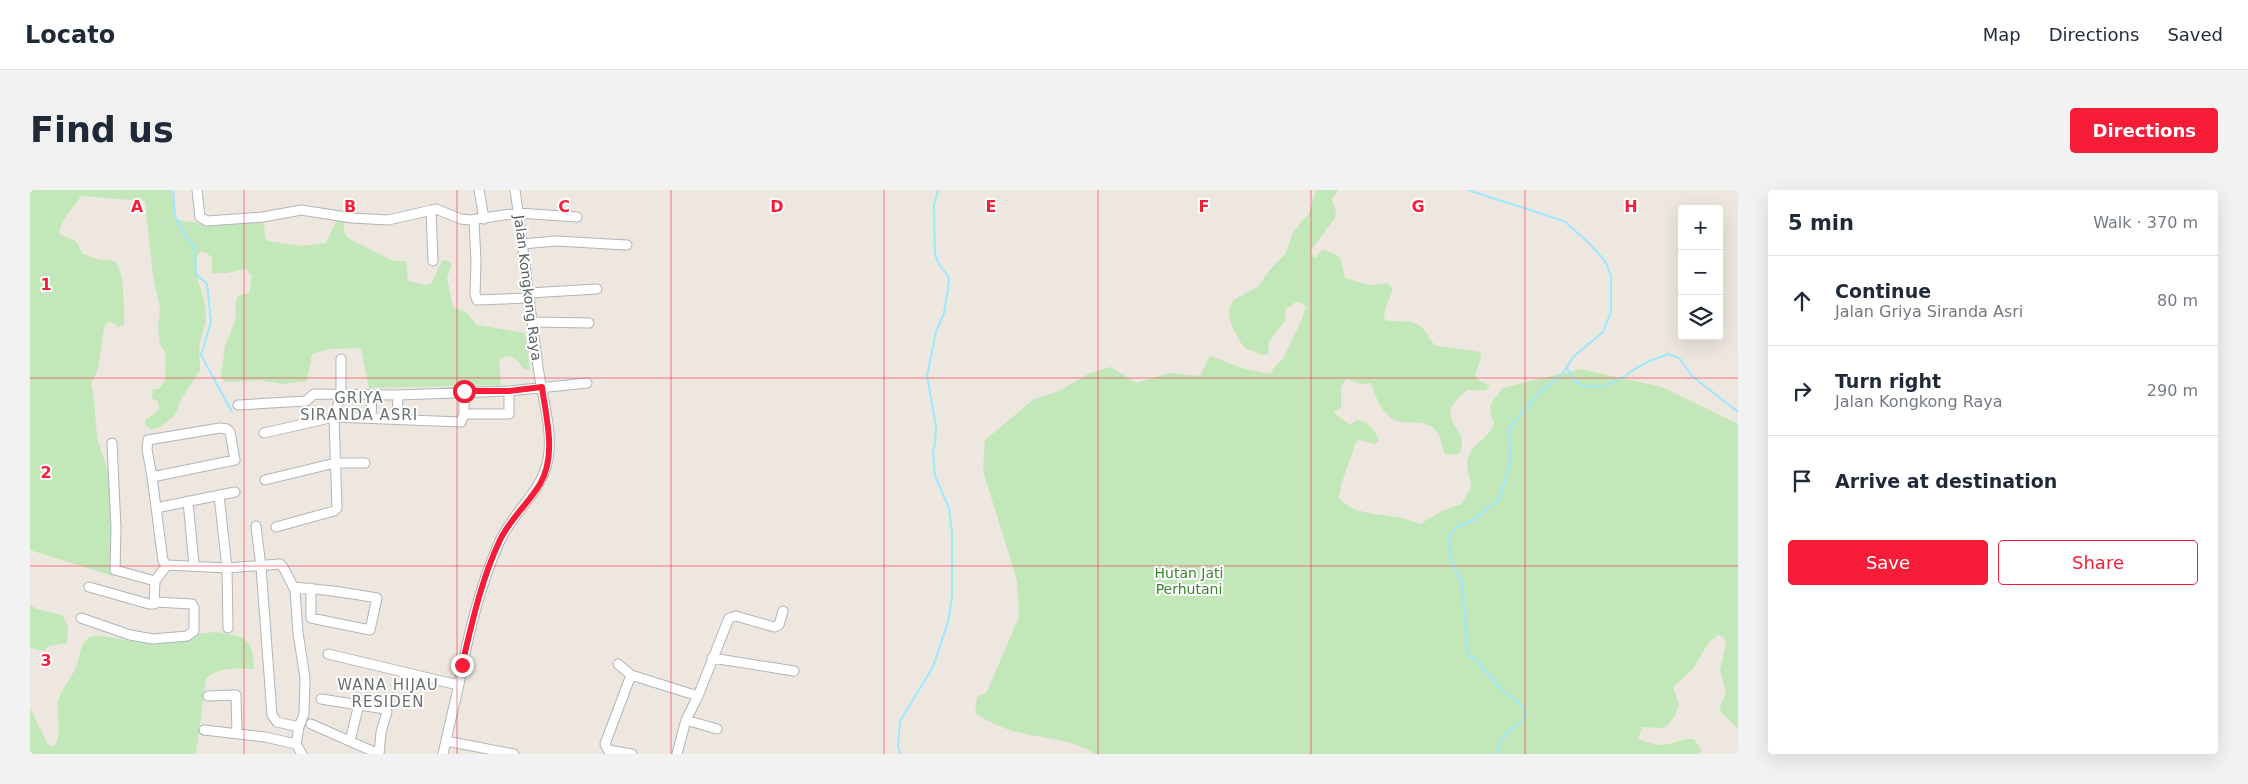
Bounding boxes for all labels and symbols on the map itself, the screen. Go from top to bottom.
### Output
text: A [131,197,144,216]
text: B [344,197,356,216]
text: C [558,197,570,216]
text: D [770,197,784,216]
text: E [986,197,996,216]
text: F [1199,197,1209,216]
text: G [1411,197,1425,216]
text: H [1624,197,1638,216]
street label: Jalan Kongkong Raya [511,213,545,362]
text: 1 [40,275,52,294]
route start [453,380,476,403]
district label: GRIYA SIRANDA ASRI [300,389,418,424]
text: 2 [40,463,52,482]
park label: Hutan Jati Perhutani [1155,565,1223,597]
text: 3 [40,651,52,670]
route end [451,654,474,677]
district label: WANA HIJAU RESIDEN [337,676,439,711]

